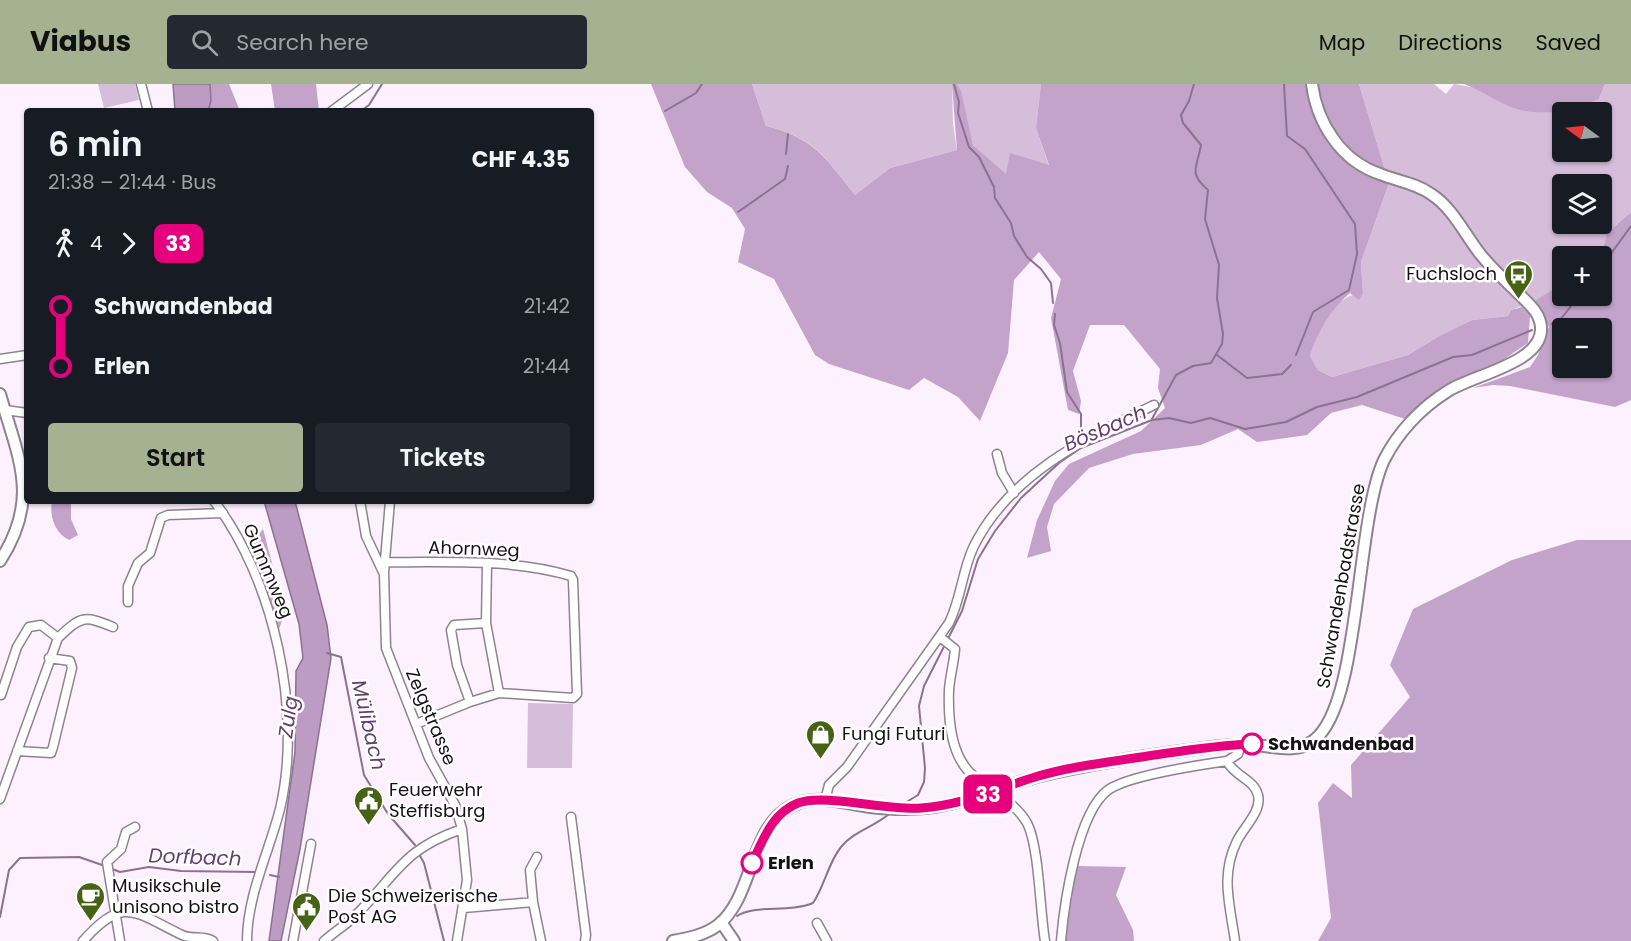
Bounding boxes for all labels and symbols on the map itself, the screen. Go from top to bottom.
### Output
north arrow [1552,102,1612,162]
bus stop icon: Fuchsloch [1502,258,1534,300]
place label: Fuchsloch [1406,261,1497,286]
water label: Bösbach [1059,398,1151,458]
street label: Schwandenbadstrasse [1310,482,1371,690]
street label: Gummweg [237,520,300,622]
street label: Ahornweg [428,534,520,563]
street label: Zelgstrasse [400,665,463,769]
water label: Mülibach [345,677,393,773]
water label: Zulg [271,694,305,741]
shop icon: Fungi Futuri [805,718,837,760]
place label: Fungi Futuri [842,721,945,746]
place label: Schwandenbad [1268,731,1414,756]
marker: Schwandenbad [1241,733,1263,755]
line badge: 33 [961,774,1015,814]
place label: Feuerwehr Steffisburg [389,777,486,823]
public building icon: Feuerwehr Steffisburg [352,784,384,826]
water label: Dorfbach [148,841,242,873]
place label: Erlen [768,850,814,875]
marker: Erlen [741,852,763,874]
place label: Musikschule unisono bistro [112,873,239,919]
cafe icon: Musikschule unisono bistro [75,880,107,922]
place label: Die Schweizerische Post AG [328,883,498,929]
public building icon: Die Schweizerische Post AG [291,890,323,932]

